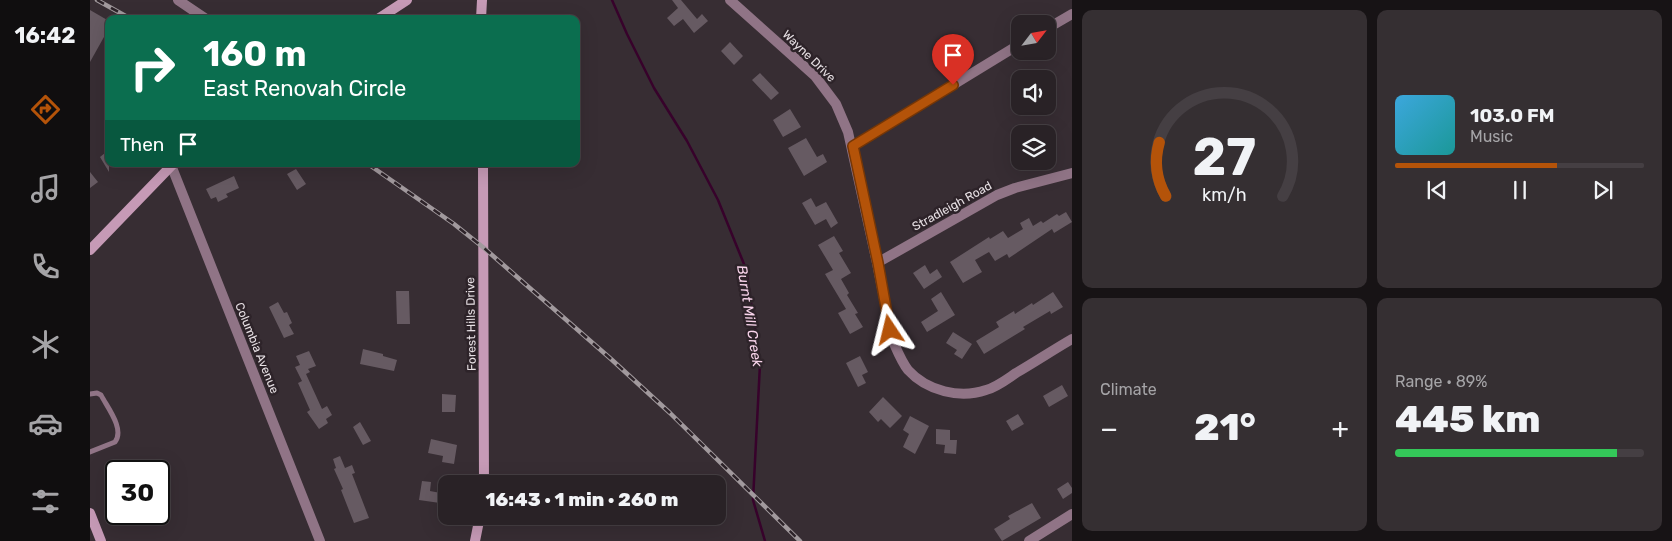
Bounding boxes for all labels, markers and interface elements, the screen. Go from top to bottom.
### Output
north arrow [1011,15,1056,60]
map controls [1011,15,1056,170]
text: 16:42 [14,22,76,49]
street label: Wayne Drive [780,27,839,85]
text: 160 m [203,33,307,75]
pin [932,34,974,85]
icon: right [120,35,185,100]
icon: arrive [939,41,967,69]
button: sound [1011,70,1056,115]
text: East Renovah Circle [203,75,406,102]
icon: directions [28,92,63,127]
text: 103.0 FM [1470,104,1555,127]
button: layers [1011,125,1056,170]
text: 27 [1193,126,1256,188]
text: Music [1470,127,1513,146]
icon: arrive [174,130,202,158]
text: Then [120,133,164,156]
icon: music [28,171,63,206]
icon: previous [1423,176,1451,204]
icon: pause [1506,176,1534,204]
icon: next [1589,176,1617,204]
street label: Stradleigh Road [910,178,994,234]
text: km/h [1202,184,1247,205]
icon: phone [28,249,63,284]
water label: Burnt Mill Creek [733,264,766,369]
street label: Forest Hills Drive [463,277,479,371]
street label: Columbia Avenue [232,300,282,396]
position arrow [863,303,915,355]
icon: climate [28,327,63,362]
text: Range · 89% [1395,372,1487,391]
text: Climate [1100,380,1157,399]
text: 445 km [1395,396,1540,442]
text: 21° [1194,404,1256,450]
icon: car [28,406,63,441]
text: − [1100,412,1118,445]
text: + [1332,412,1349,445]
speed limit sign: 30 [105,460,170,525]
icon: filters [28,484,63,519]
text: 16:43 · 1 min · 260 m [486,488,678,511]

